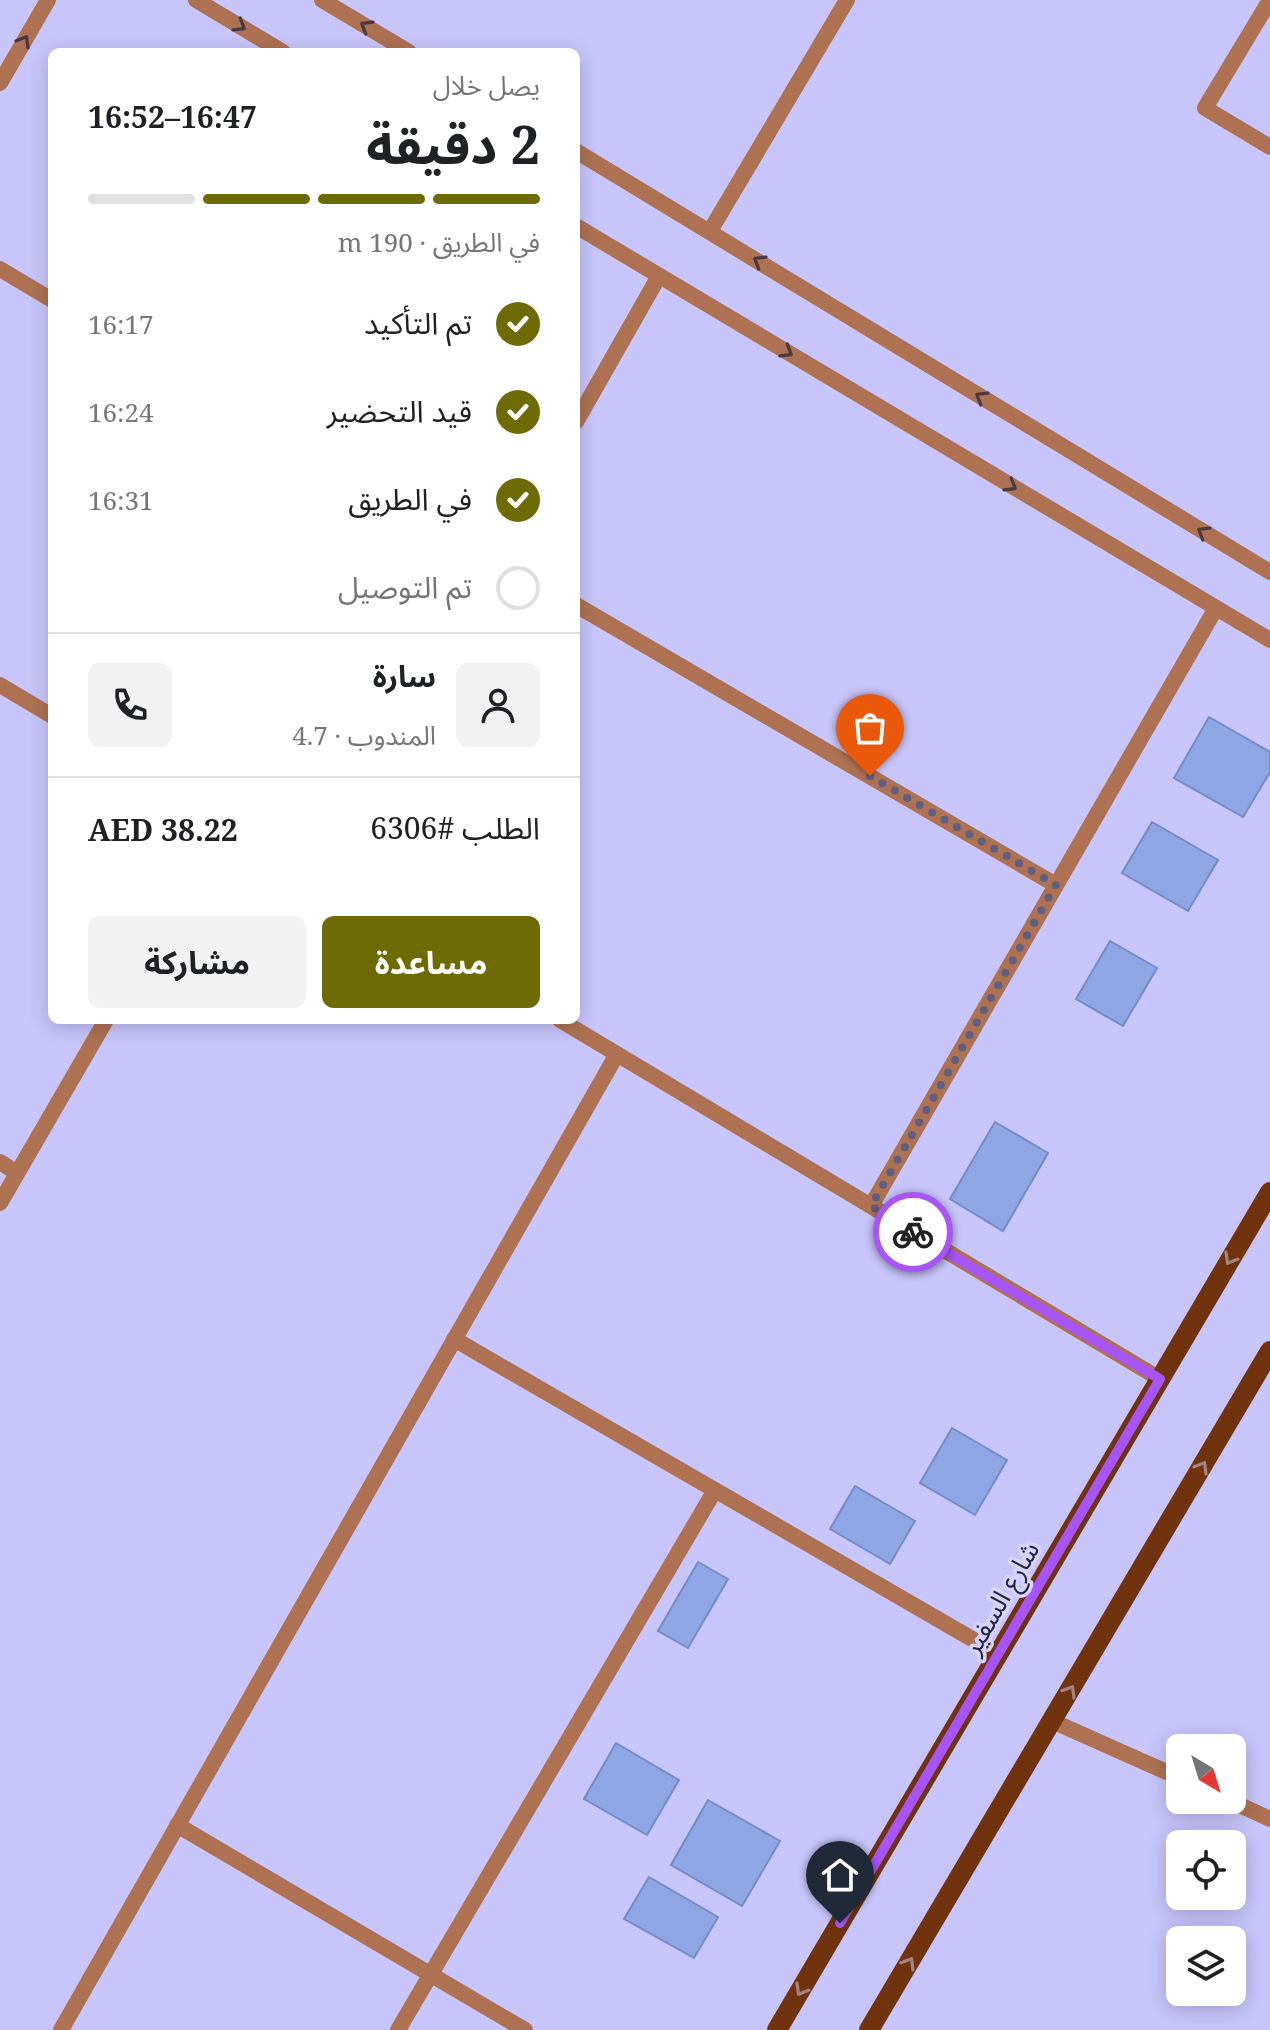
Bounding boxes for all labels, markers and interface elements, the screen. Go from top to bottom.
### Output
one-way arrow [231,16,246,32]
one-way arrow [360,20,375,36]
one-way arrow [14,36,30,50]
text: يصل خلال [433,67,540,103]
text: 16:47–16:52 [88,96,257,137]
text: 2 دقيقة [366,108,540,179]
text: في الطريق · 190 m [338,224,540,260]
one-way arrow [753,256,768,271]
text: تم التأكيد [364,302,472,343]
icon: check [496,302,540,346]
text: 16:17 [88,306,154,342]
one-way arrow [778,343,793,358]
text: قيد التحضير [327,390,472,431]
icon: check [496,390,540,434]
one-way arrow [975,391,990,406]
text: 16:24 [88,394,154,430]
one-way arrow [1002,476,1017,491]
text: في الطريق [348,478,472,519]
icon: check [496,478,540,522]
text: 16:31 [88,482,154,518]
one-way arrow [1197,526,1212,542]
text: تم التوصيل [338,566,472,607]
text: سارة [373,655,436,696]
button: phone [88,663,172,747]
button: person [456,663,540,747]
pin [836,694,904,776]
icon: bag [848,706,892,750]
text: المندوب · 4.7 [292,717,436,753]
text: الطلب #6306 [370,807,540,848]
text: AED 38.22 [88,809,238,850]
button: مشاركة [88,916,306,1008]
button: مساعدة [322,916,540,1008]
courier [873,1192,953,1272]
icon: bike [891,1210,935,1254]
one-way arrow [1225,1250,1240,1265]
one-way arrow [1192,1461,1208,1476]
street label: شارع السفير [953,1534,1049,1663]
one-way arrow [1060,1685,1076,1700]
north arrow [1166,1734,1246,1814]
map controls [1166,1734,1246,2006]
button: locate [1166,1830,1246,1910]
pin [806,1841,874,1923]
icon: home [818,1853,862,1897]
button: layers [1166,1926,1246,2006]
one-way arrow [899,1957,915,1972]
one-way arrow [795,1981,811,1996]

